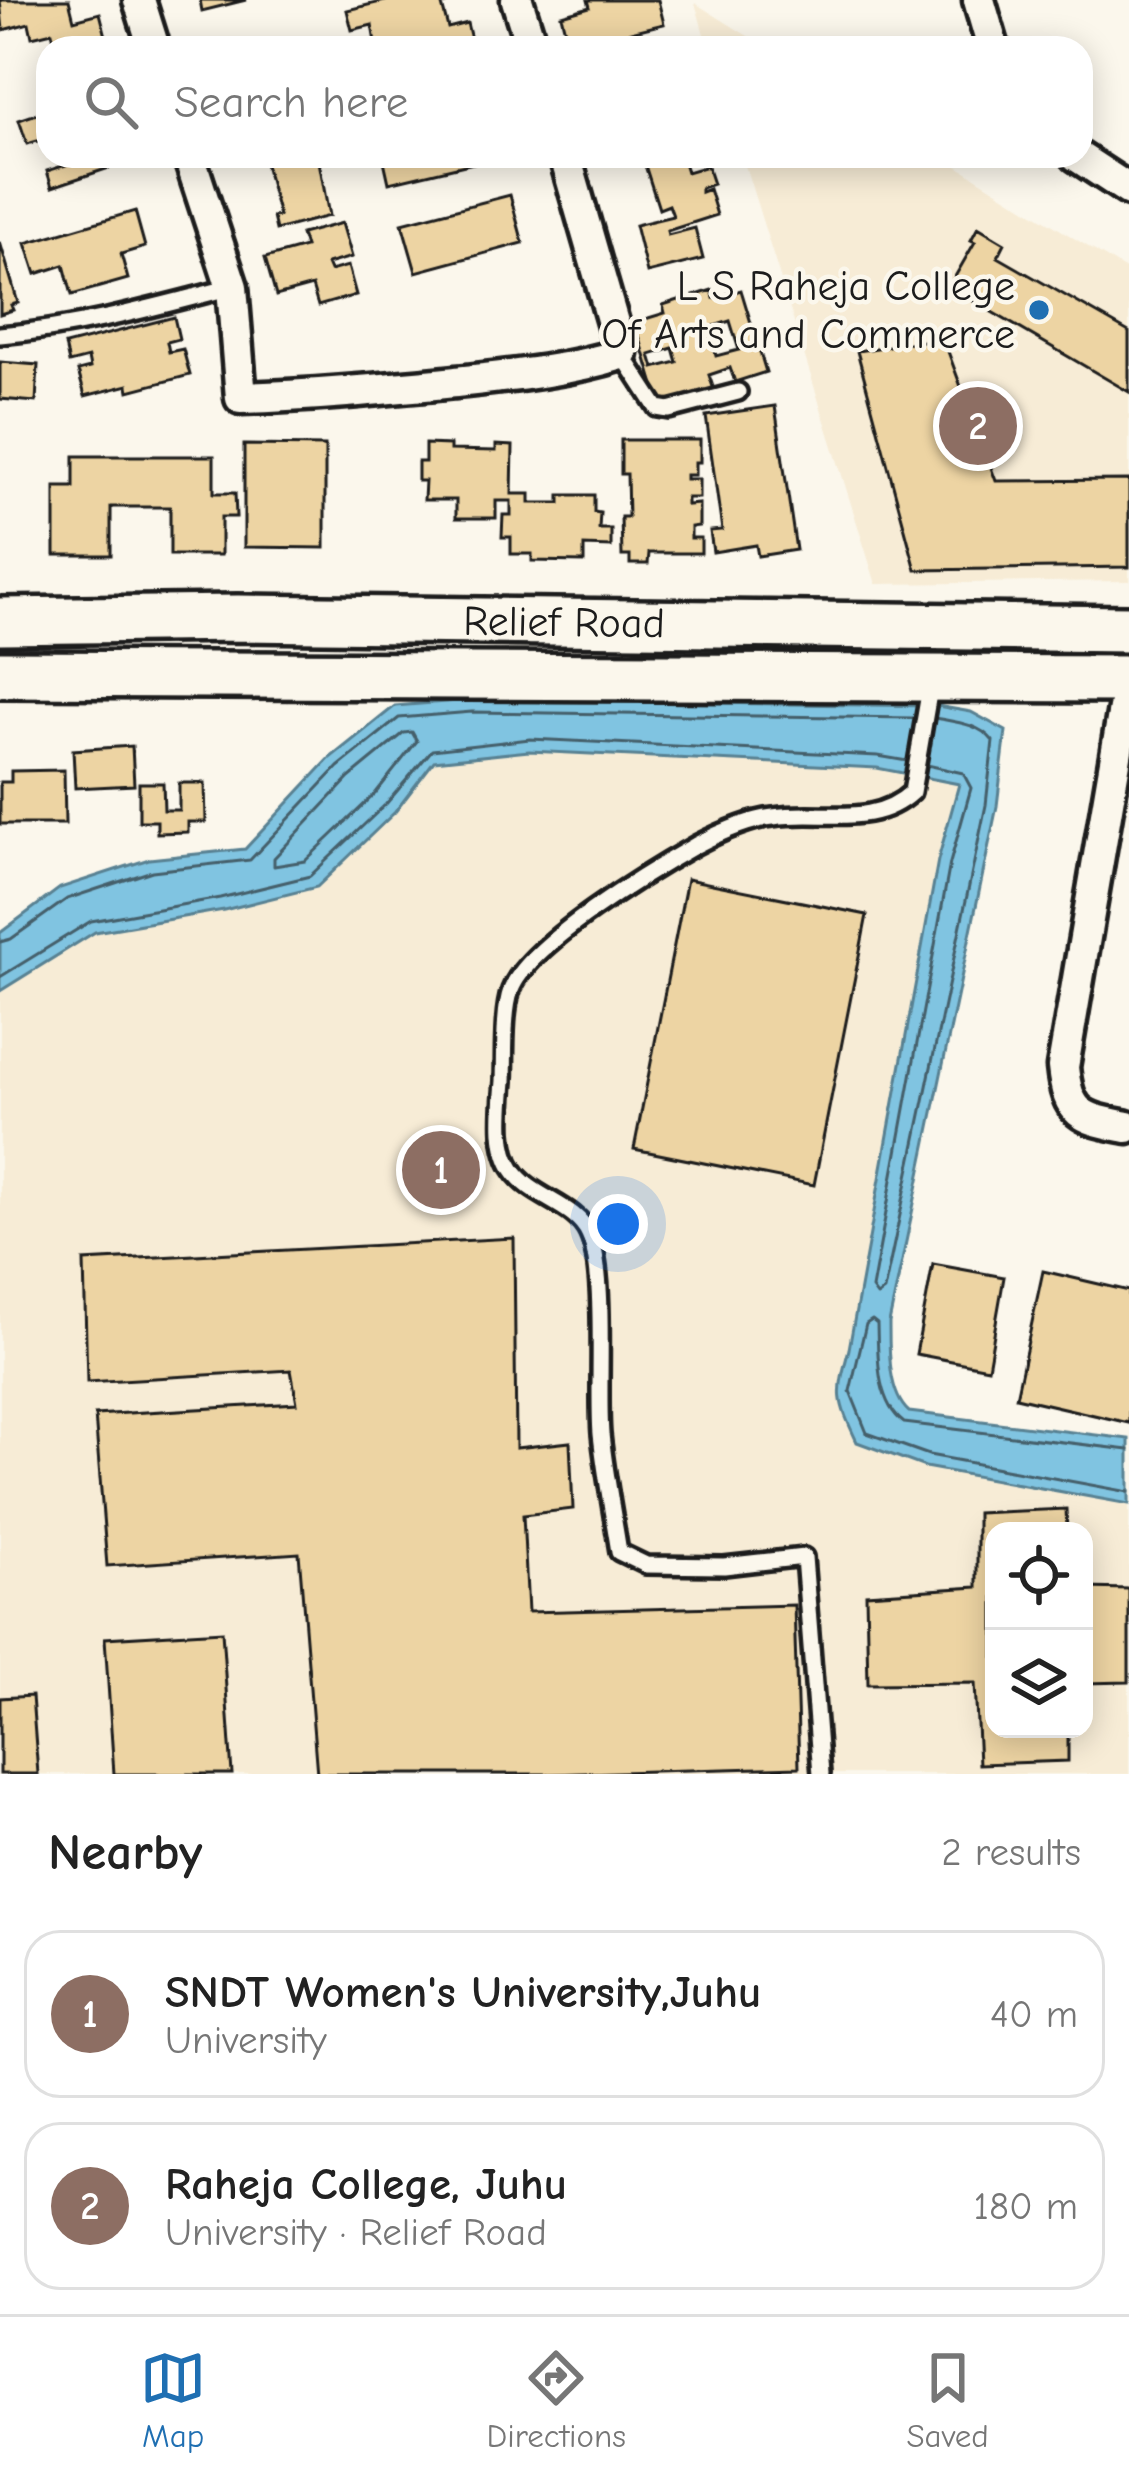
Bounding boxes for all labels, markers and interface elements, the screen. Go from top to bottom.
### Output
search box [36,36,1093,168]
icon: search [78,69,144,135]
text: Search here [174,76,408,128]
place label: L S Raheja College Of Arts and Commerce [601,262,1015,359]
marker: L S Raheja College Of Arts and Commerce [1026,297,1052,323]
pin: 2 [939,381,1017,471]
street label: Relief Road [463,596,665,648]
pin: 1 [402,1125,480,1215]
your location [588,1194,648,1254]
map controls [985,1522,1093,1738]
button: locate [985,1522,1093,1630]
button: layers [985,1630,1093,1738]
text: Nearby [48,1823,202,1882]
text: 2 results [941,1830,1081,1875]
text: SNDT Women's University,Juhu [165,1966,761,2018]
text: 1 [82,1992,98,2037]
text: 40 m [990,1992,1078,2037]
text: University [165,2018,327,2063]
text: Raheja College, Juhu [165,2158,567,2210]
text: 2 [80,2184,100,2229]
text: 180 m [973,2184,1078,2229]
text: University · Relief Road [165,2210,547,2255]
tab: Map [140,2345,206,2455]
tab: Directions [487,2345,626,2455]
tab: Saved [906,2345,989,2455]

